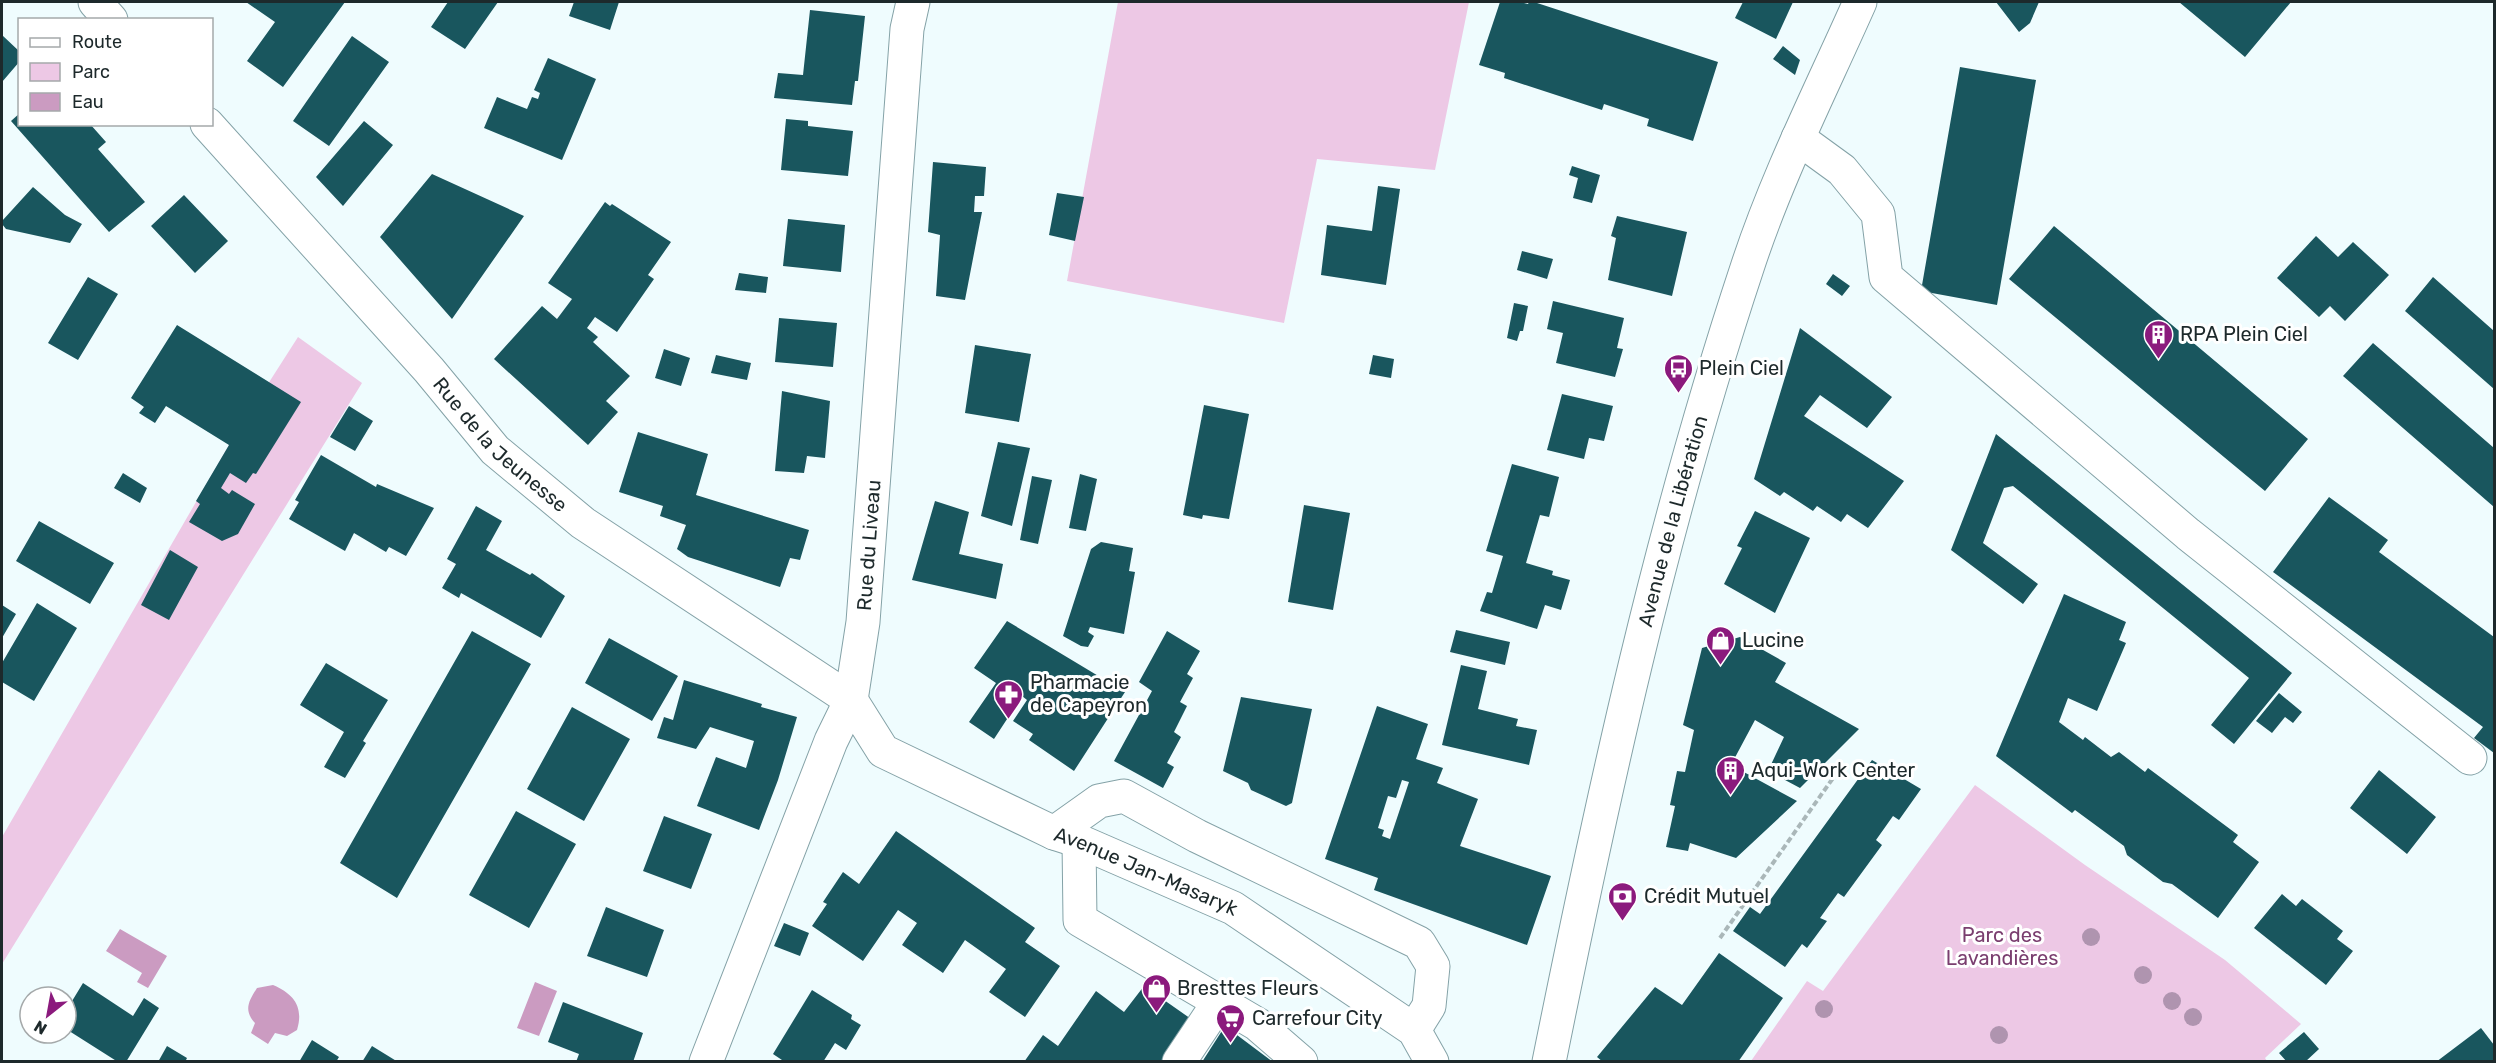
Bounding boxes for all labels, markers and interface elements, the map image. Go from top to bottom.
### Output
legend [18,18,213,126]
text: Route [72,31,122,53]
text: Parc [72,61,110,83]
text: Eau [72,91,104,113]
building icon: RPA Plein Ciel [2143,318,2175,360]
place label: RPA Plein Ciel [2180,322,2308,346]
bus stop icon: Plein Ciel [1662,352,1694,394]
place label: Plein Ciel [1699,356,1784,380]
street label: Rue de la Jeunesse [428,373,572,517]
street label: Avenue de la Libération [1633,413,1713,629]
street label: Rue du Liveau [852,479,886,612]
shop icon: Lucine [1705,624,1737,666]
place label: Lucine [1742,628,1804,652]
place label: Pharmacie de Capeyron [1030,670,1147,717]
pharmacy icon: Pharmacie de Capeyron [993,678,1025,720]
building icon: Aqui-Work Center [1714,754,1746,796]
place label: Aqui-Work Center [1751,758,1916,782]
street label: Avenue Jan-Masaryk [1051,822,1242,921]
bank icon: Crédit Mutuel [1607,880,1639,922]
place label: Crédit Mutuel [1644,884,1769,908]
park label: Parc des Lavandières [1946,923,2058,970]
shop icon: Bresttes Fleurs [1140,972,1172,1014]
place label: Bresttes Fleurs [1177,976,1319,1000]
north arrow [18,985,78,1045]
supermarket icon: Carrefour City [1215,1002,1247,1044]
place label: Carrefour City [1252,1006,1383,1030]
text: N [31,1016,50,1039]

